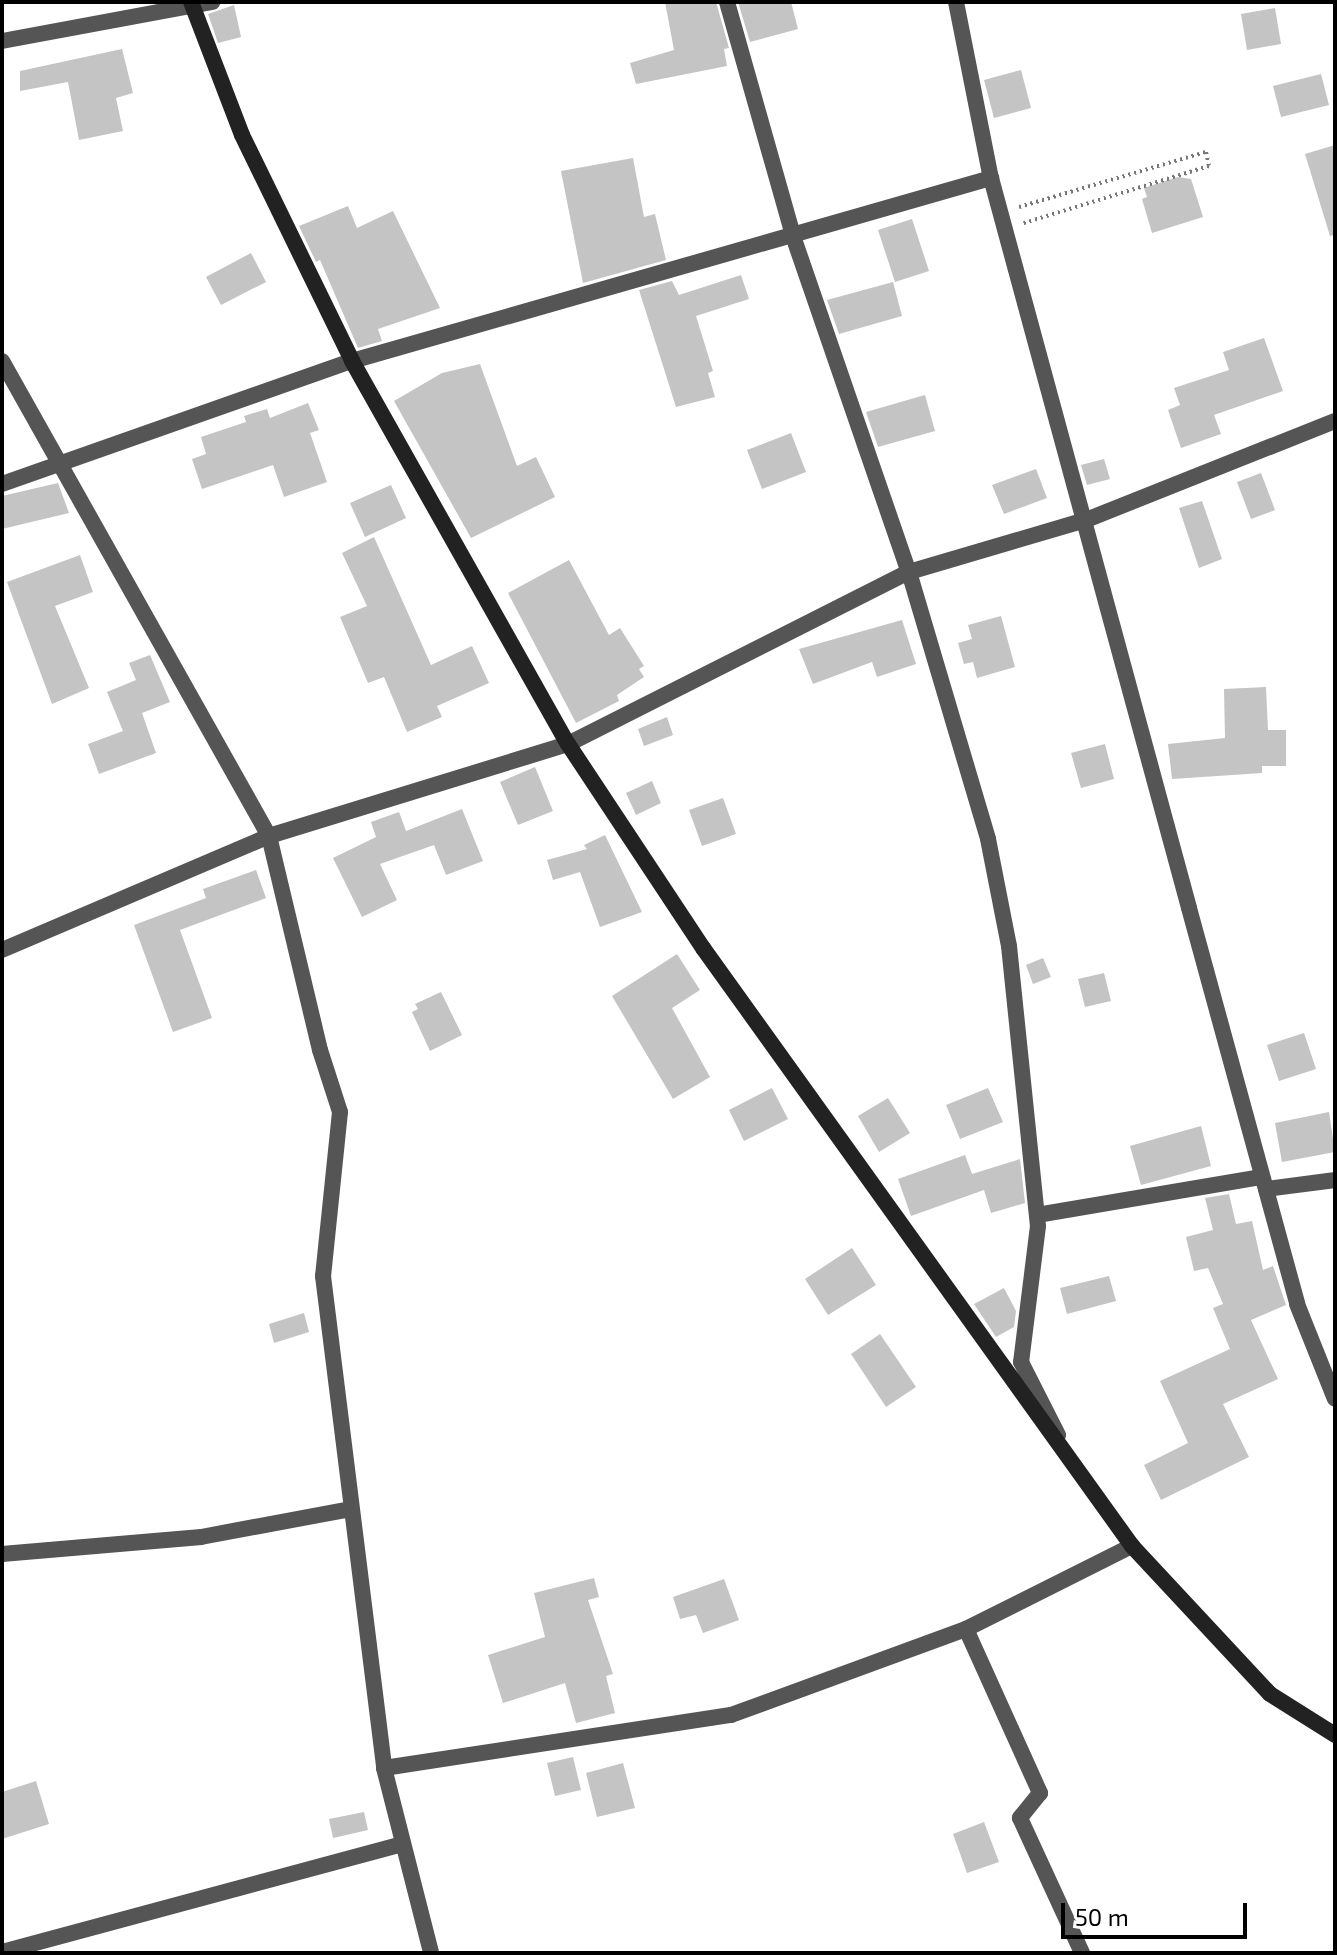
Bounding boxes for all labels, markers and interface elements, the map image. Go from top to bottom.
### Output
scale bar [1065,1887,1251,1937]
text: 50 m [1075,1902,1129,1931]

